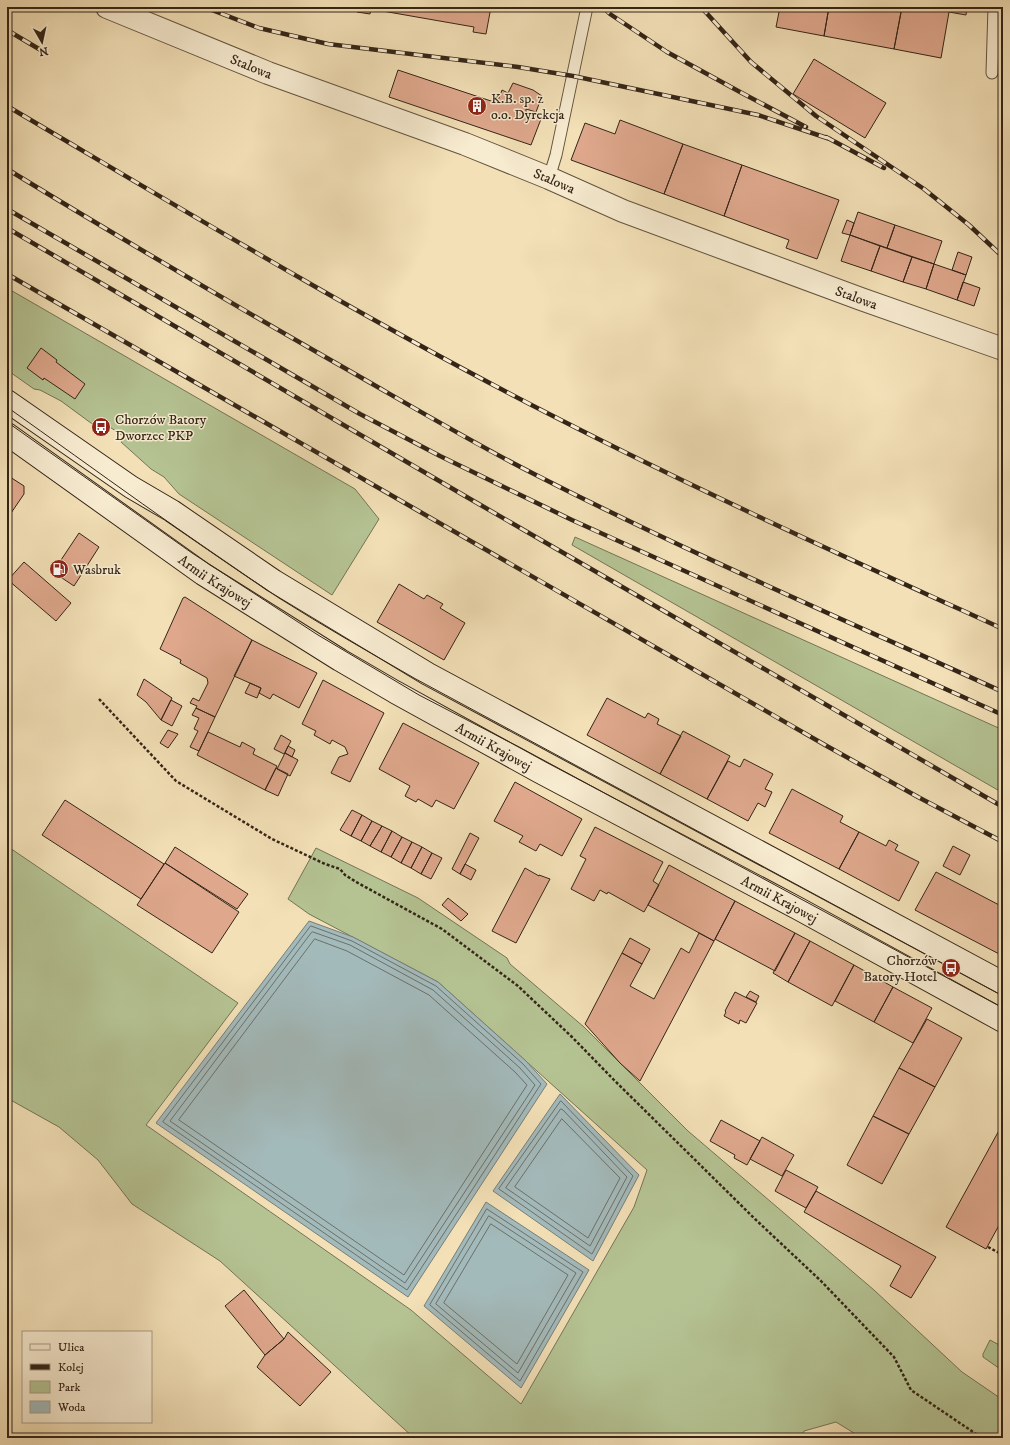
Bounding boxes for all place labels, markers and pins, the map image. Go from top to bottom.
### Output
place label: K.B. sp. z o.o. Dyrekcja [491,90,565,124]
building icon: K.B. sp. z o.o. Dyrekcja [466,95,488,117]
place label: Chorzów Batory Dworzec PKP [115,411,207,445]
bus stop icon: Chorzów Batory Dworzec PKP [90,416,112,438]
fuel station icon: Wasbruk [48,558,70,580]
place label: Wasbruk [72,561,121,579]
place label: Chorzów Batory Hotel [863,952,938,986]
bus stop icon: Chorzów Batory Hotel [940,957,962,979]

